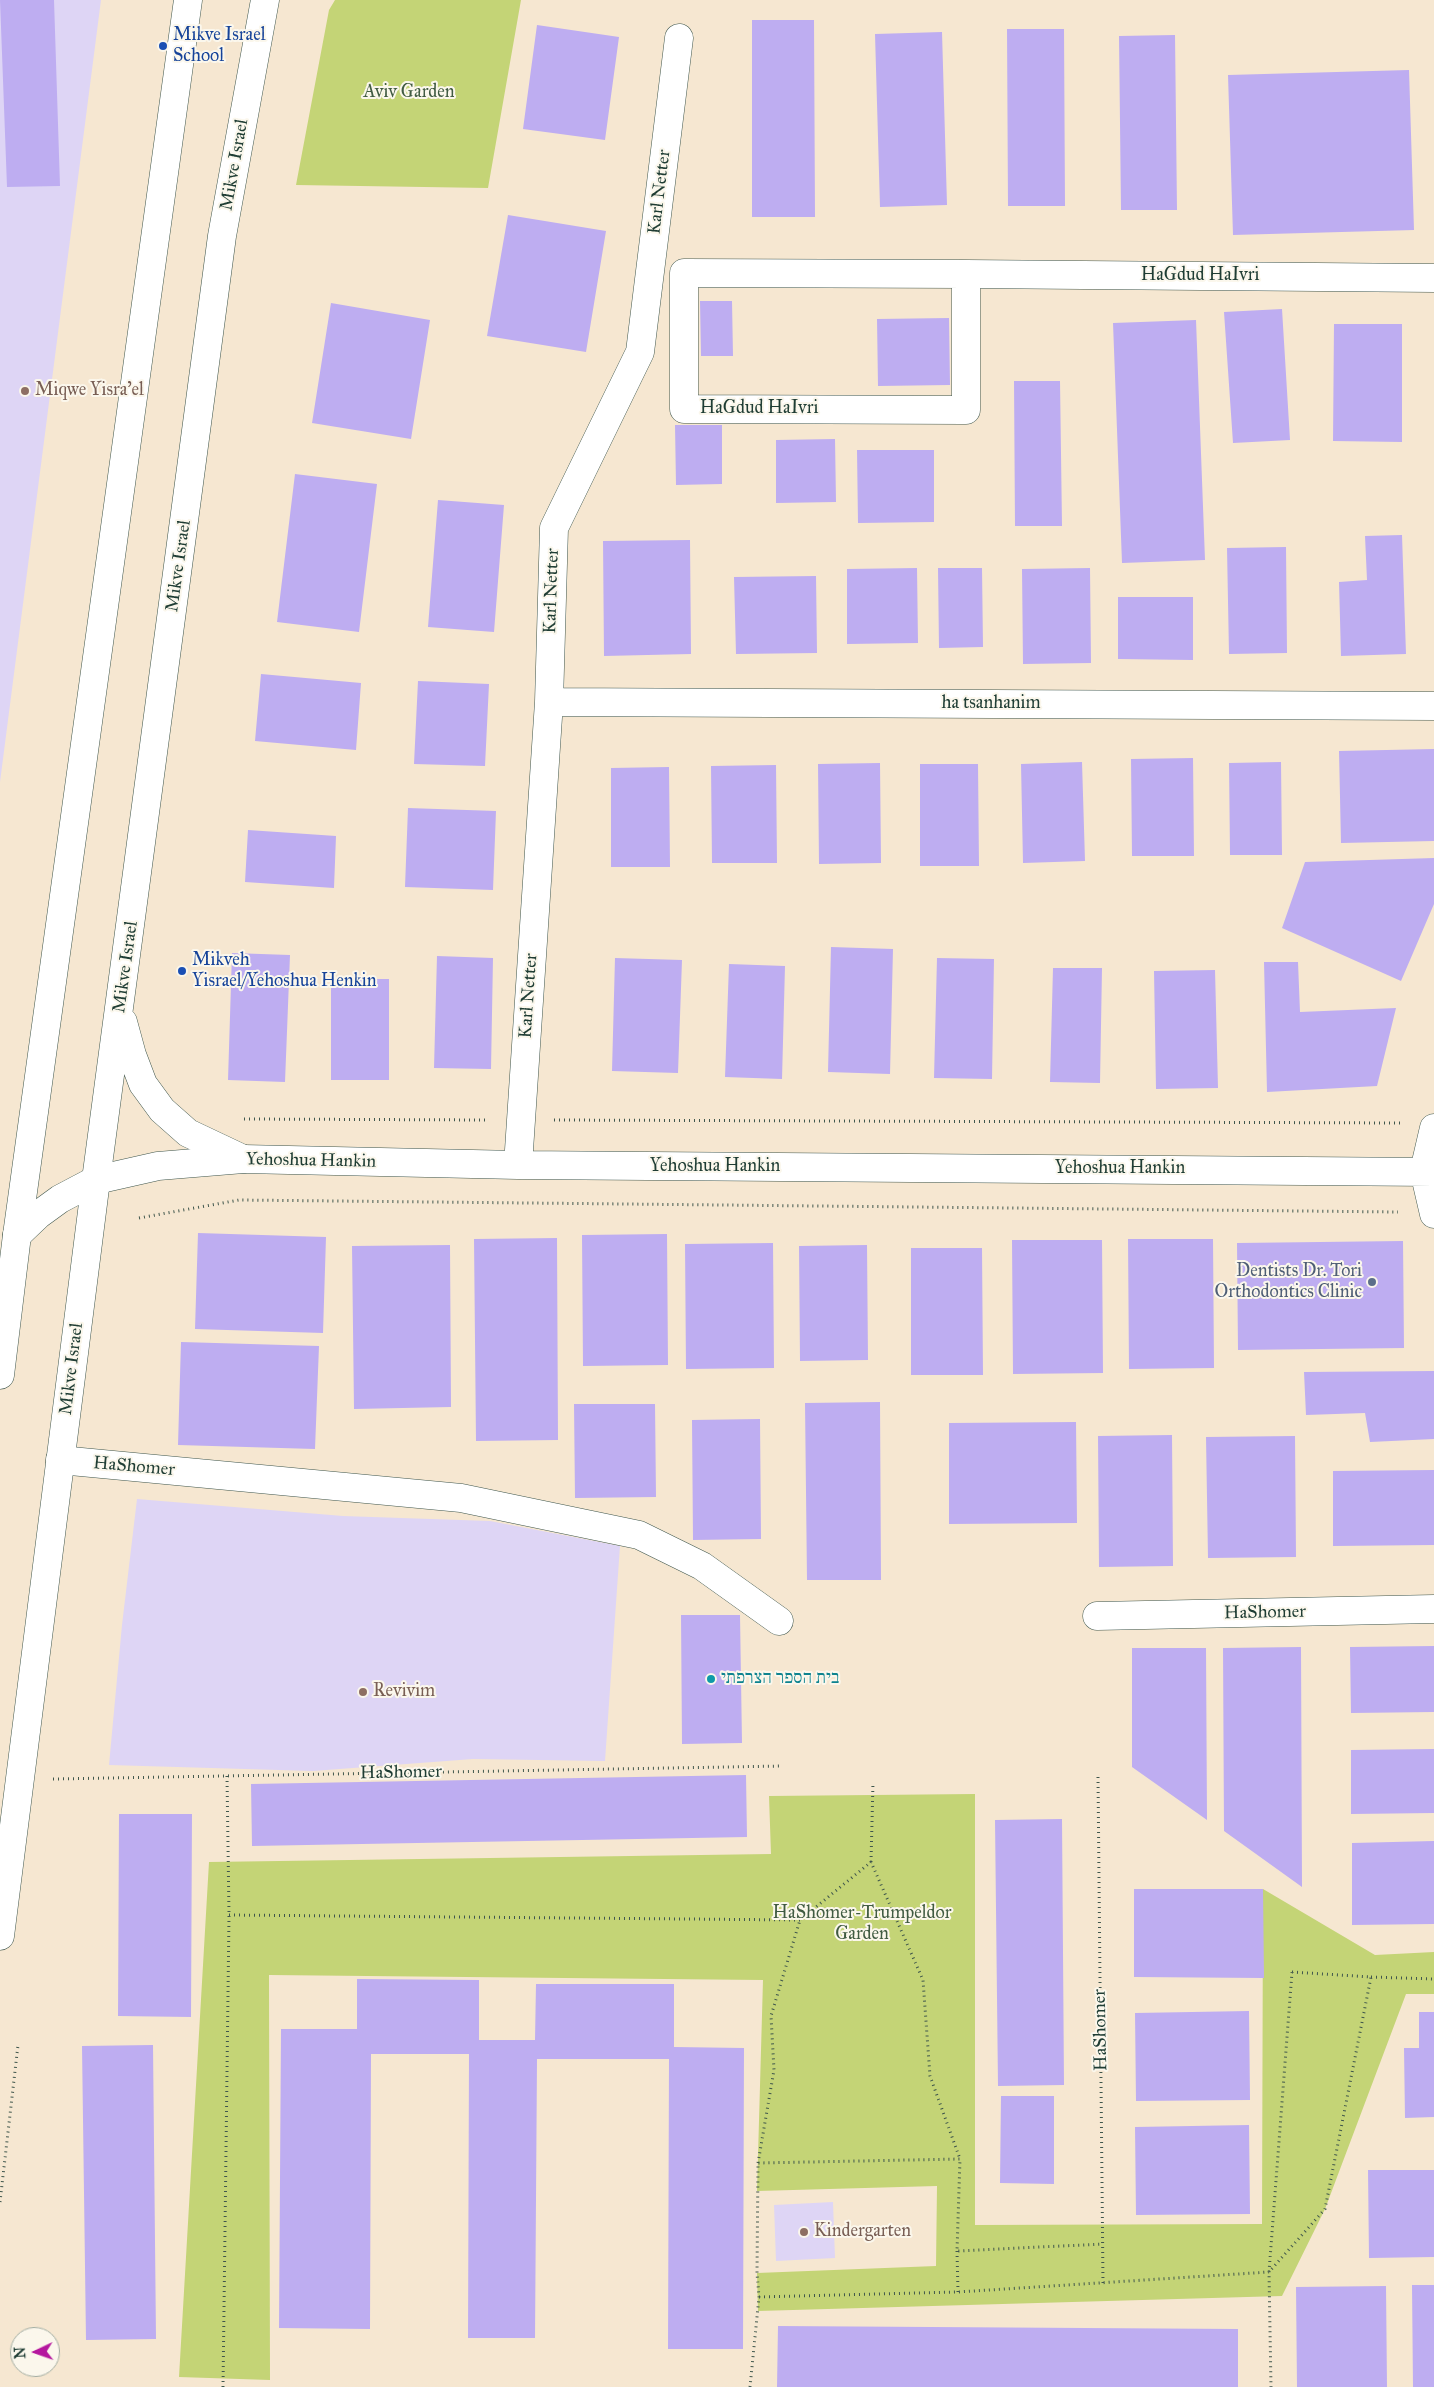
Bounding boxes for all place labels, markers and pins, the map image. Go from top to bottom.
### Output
place label: Mikve Israel School [173,25,265,68]
marker: Mikve Israel School [157,40,169,52]
place label: Miqwe Yisra'el [35,380,144,402]
marker: Miqwe Yisra'el [19,385,31,397]
place label: Mikveh Yisrael/Yehoshua Henkin [192,950,377,992]
marker: Mikveh Yisrael/Yehoshua Henkin [176,965,188,977]
place label: Dentists Dr. Tori Orthodontics Clinic [1215,1261,1362,1304]
marker: Dentists Dr. Tori Orthodontics Clinic [1366,1276,1378,1288]
place label: בית הספר הצרפתי [721,1668,839,1690]
marker: בית הספר הצרפתי [705,1673,717,1685]
place label: Revivim [373,1681,435,1703]
marker: Revivim [357,1686,369,1698]
place label: Kindergarten [814,2221,911,2243]
marker: Kindergarten [798,2226,810,2238]

